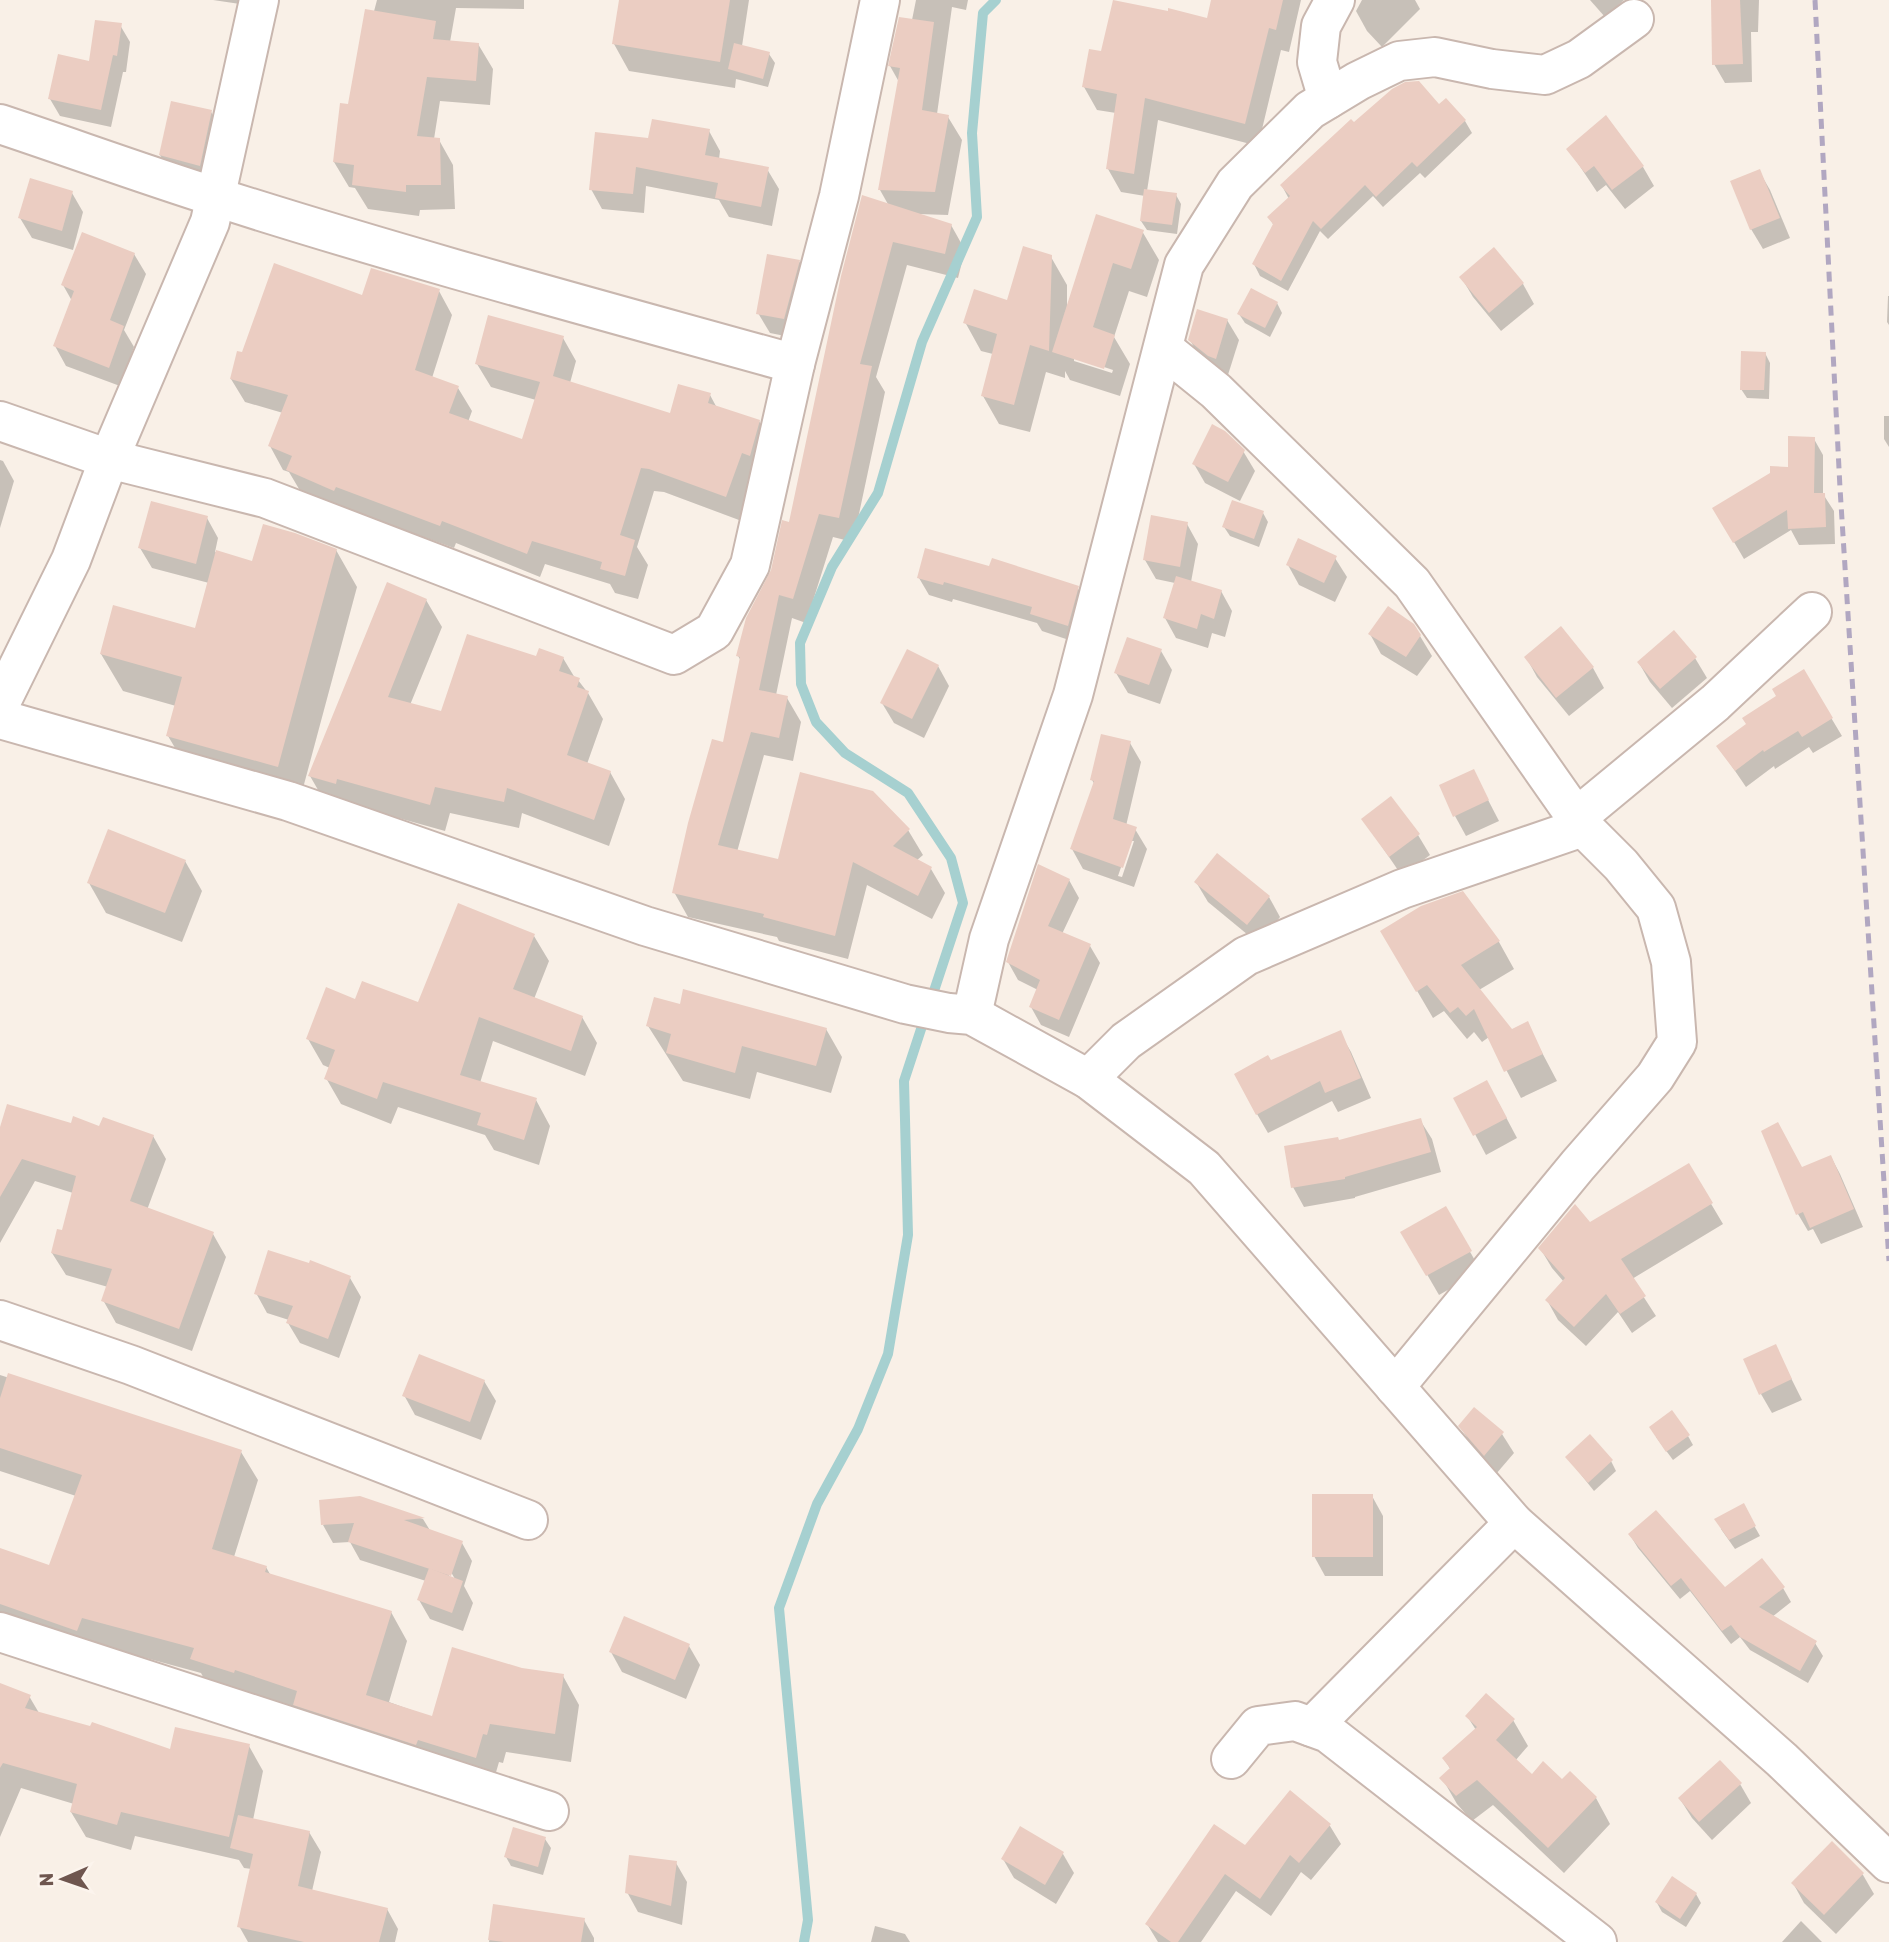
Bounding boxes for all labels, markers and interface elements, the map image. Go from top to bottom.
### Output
north arrow [28,1844,98,1914]
text: N [35,1872,58,1887]

